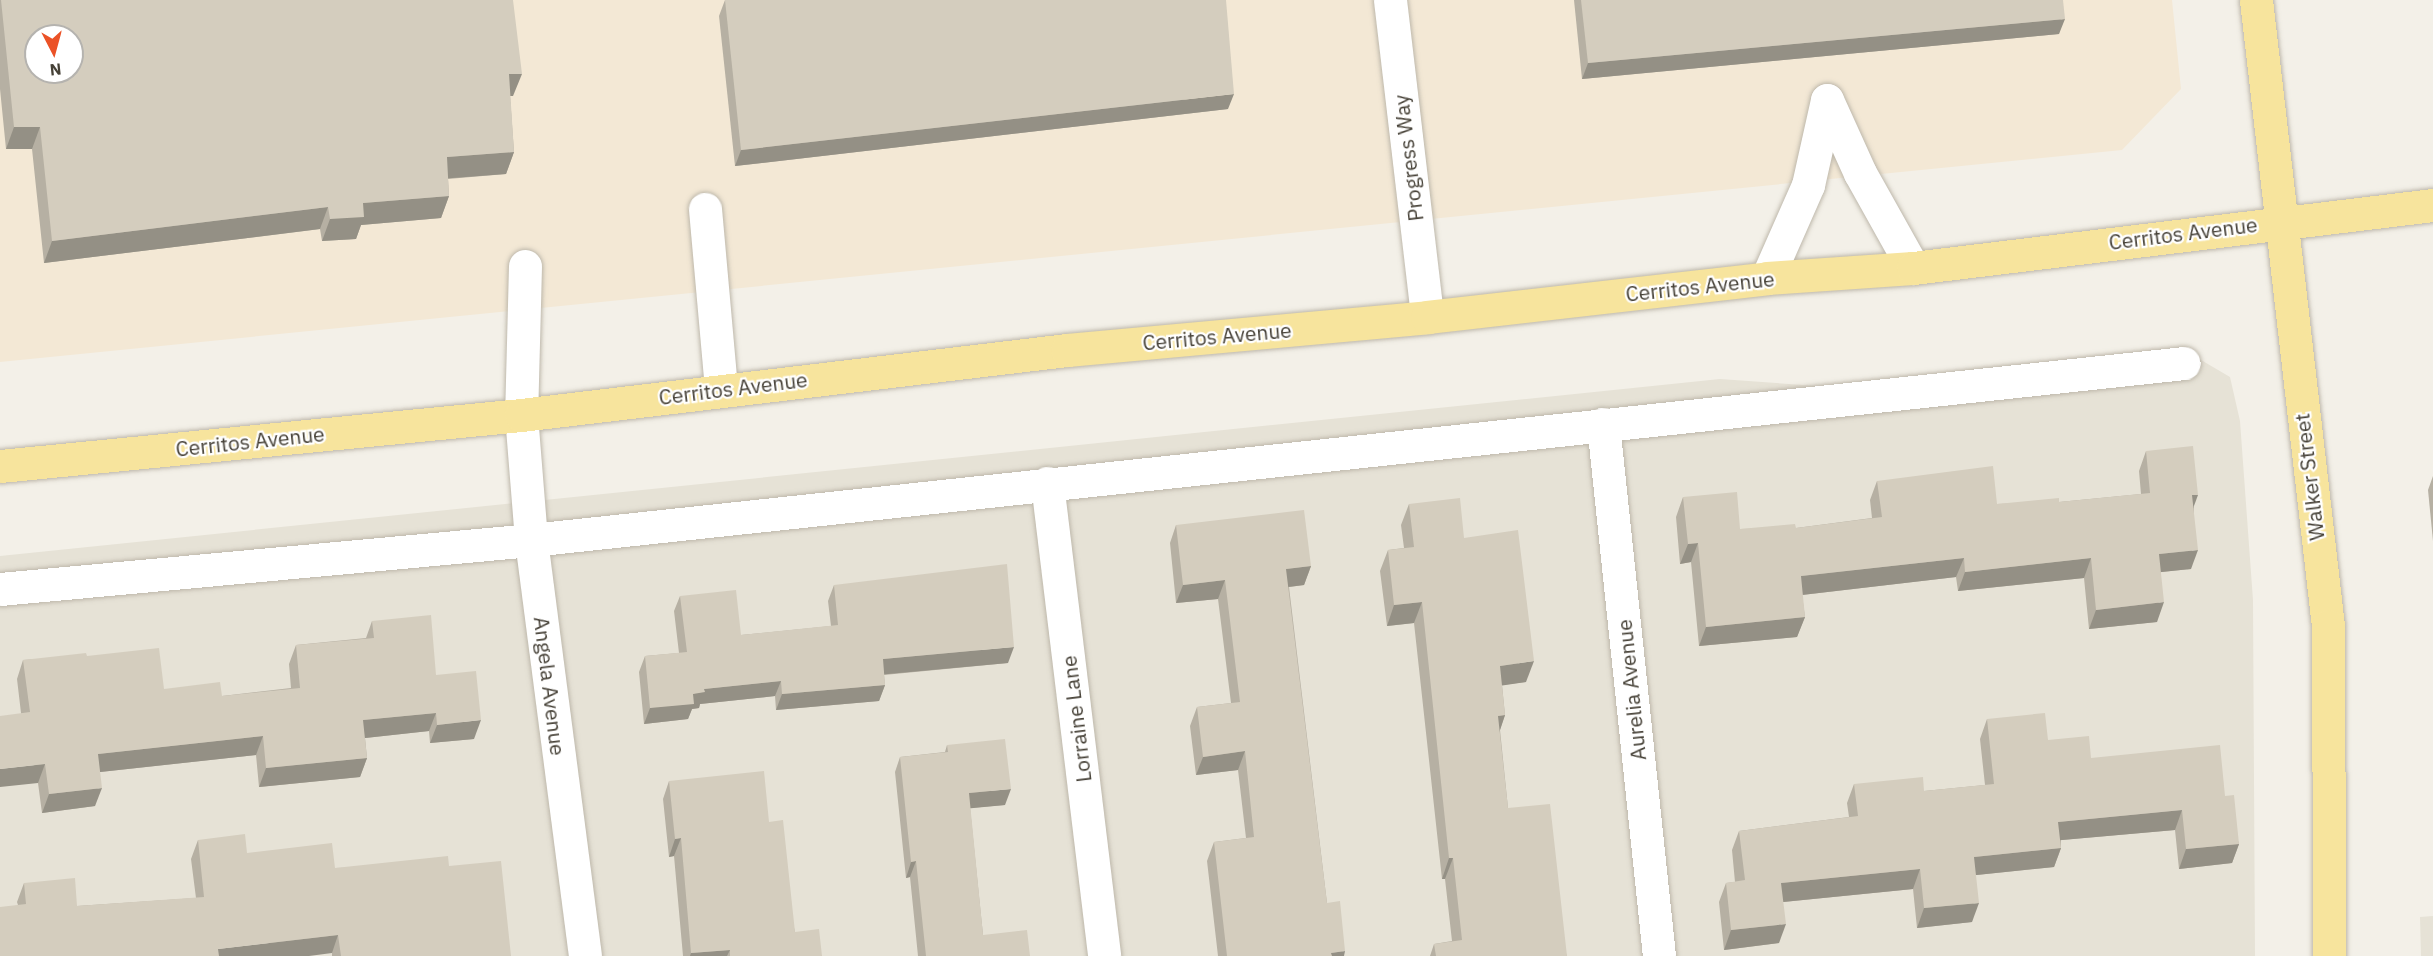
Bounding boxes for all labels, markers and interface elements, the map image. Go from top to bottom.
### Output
north arrow [24,24,84,84]
text: N [49,59,62,80]
street label: Progress Way [1388,93,1428,223]
street label: Cerritos Avenue [2107,211,2259,255]
street label: Cerritos Avenue [1624,266,1776,306]
street label: Cerritos Avenue [1141,317,1293,355]
street label: Cerritos Avenue [657,366,809,410]
street label: Walker Street [2289,412,2329,542]
street label: Cerritos Avenue [174,421,326,461]
street label: Angela Avenue [529,615,571,757]
street label: Aurelia Avenue [1611,618,1651,762]
street label: Lorraine Lane [1056,654,1096,784]

